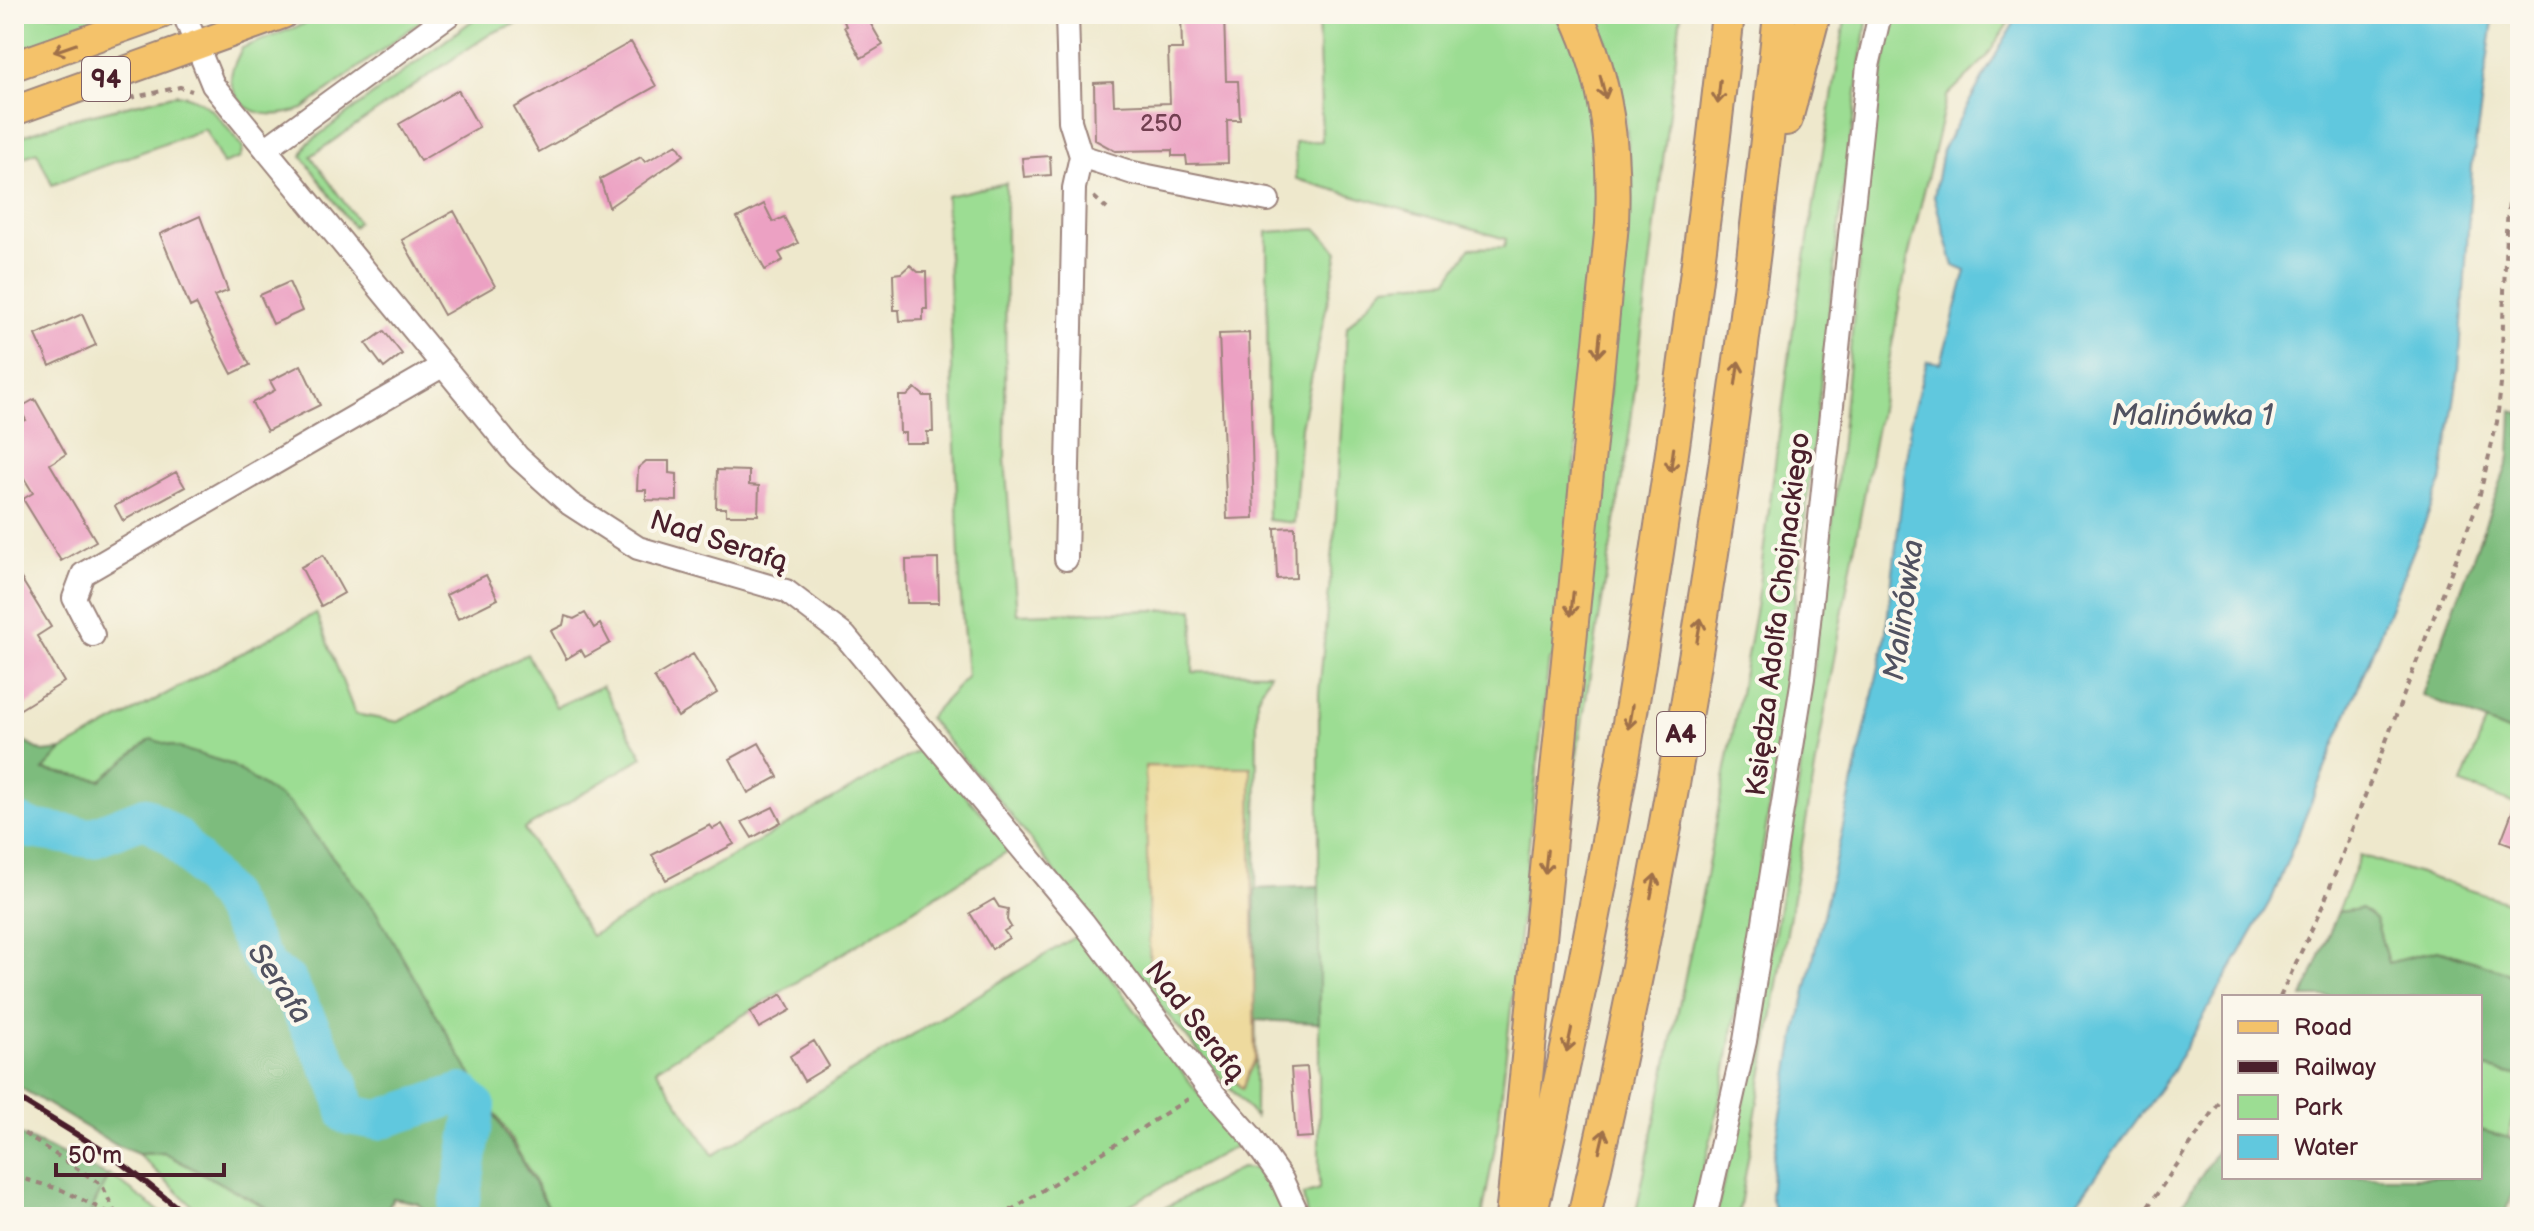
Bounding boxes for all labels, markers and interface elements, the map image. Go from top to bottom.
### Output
one-way arrow [52,42,77,57]
road number: 94 [82,57,130,101]
one-way arrow [1596,73,1611,99]
one-way arrow [1712,78,1727,104]
house number: 250 [1140,109,1182,138]
one-way arrow [1591,331,1606,358]
one-way arrow [1730,361,1745,386]
water label: Malinówka 1 [2111,398,2273,434]
street label: Księdza Adolfa Chojnackiego [1740,430,1817,798]
one-way arrow [1664,447,1679,473]
street label: Nad Serafą [646,504,792,579]
water label: Malinówka [1876,537,1932,683]
one-way arrow [1565,590,1580,617]
one-way arrow [1692,618,1707,643]
one-way arrow [1622,704,1637,729]
road number: A4 [1657,712,1705,756]
one-way arrow [1539,849,1554,875]
one-way arrow [1646,874,1661,899]
water label: Serafa [239,936,319,1031]
street label: Nad Serafą [1138,955,1252,1088]
legend [2222,995,2482,1179]
text: Road [2294,1013,2352,1042]
one-way arrow [1561,1027,1576,1052]
text: Railway [2294,1053,2376,1082]
text: Park [2294,1093,2342,1122]
scale bar [56,1127,224,1177]
one-way arrow [1595,1129,1610,1154]
text: Water [2294,1133,2358,1162]
text: 50 m [68,1141,122,1170]

